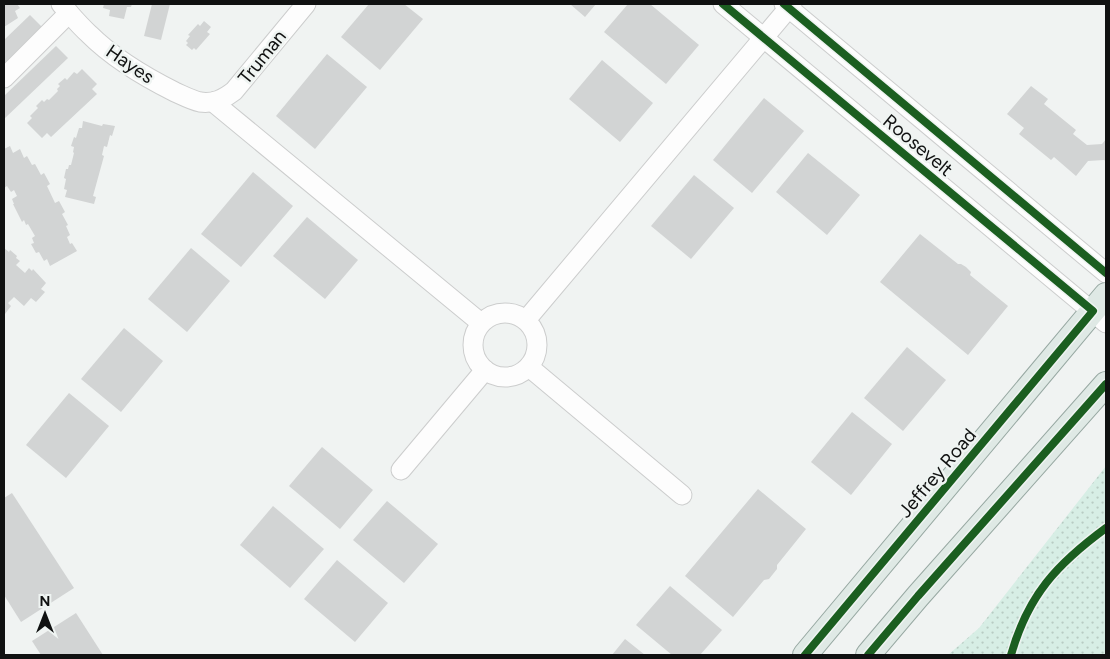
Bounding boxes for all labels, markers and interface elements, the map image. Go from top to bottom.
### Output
street label: Truman [233,25,291,89]
street label: Hayes [102,40,158,88]
street label: Roosevelt [878,109,958,181]
street label: Jeffrey Road [893,424,981,522]
north arrow [20,589,70,639]
text: N [40,593,50,610]

